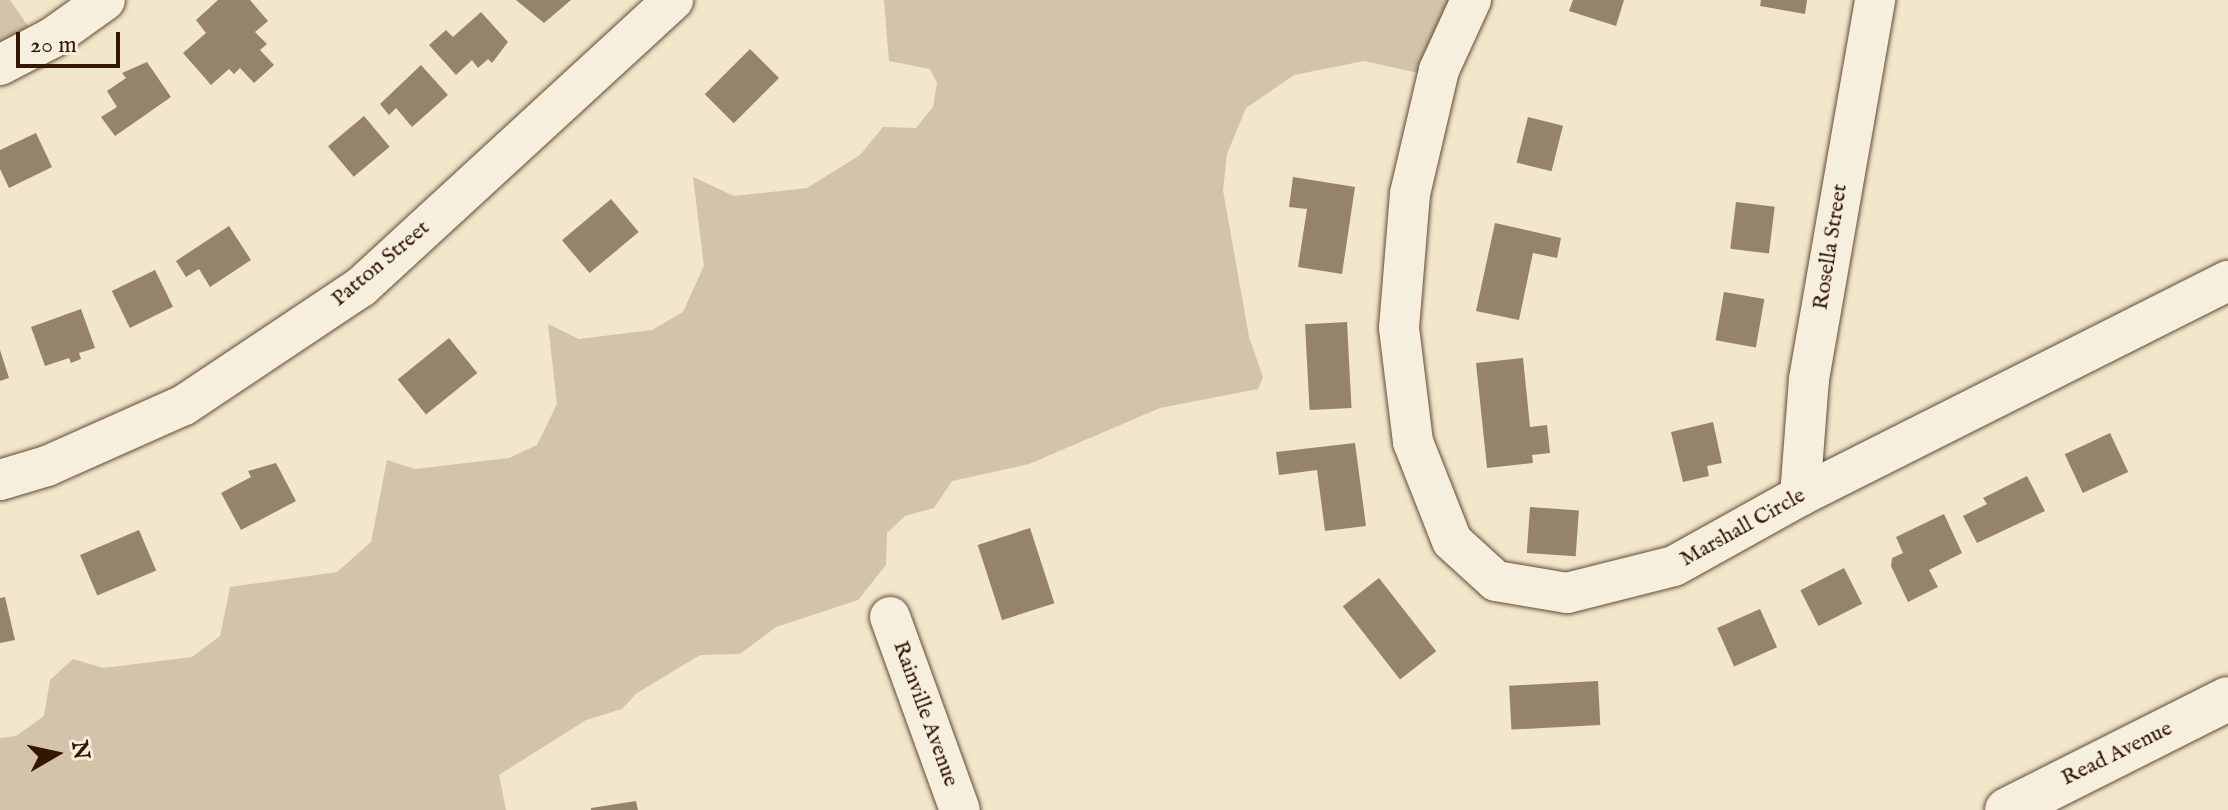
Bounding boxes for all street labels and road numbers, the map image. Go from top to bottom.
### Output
street label: Rosella Street [1808,182,1854,312]
street label: Patton Street [327,215,435,313]
street label: Marshall Circle [1676,483,1810,573]
street label: Rainville Avenue [886,637,964,791]
street label: Read Avenue [2057,716,2177,792]

